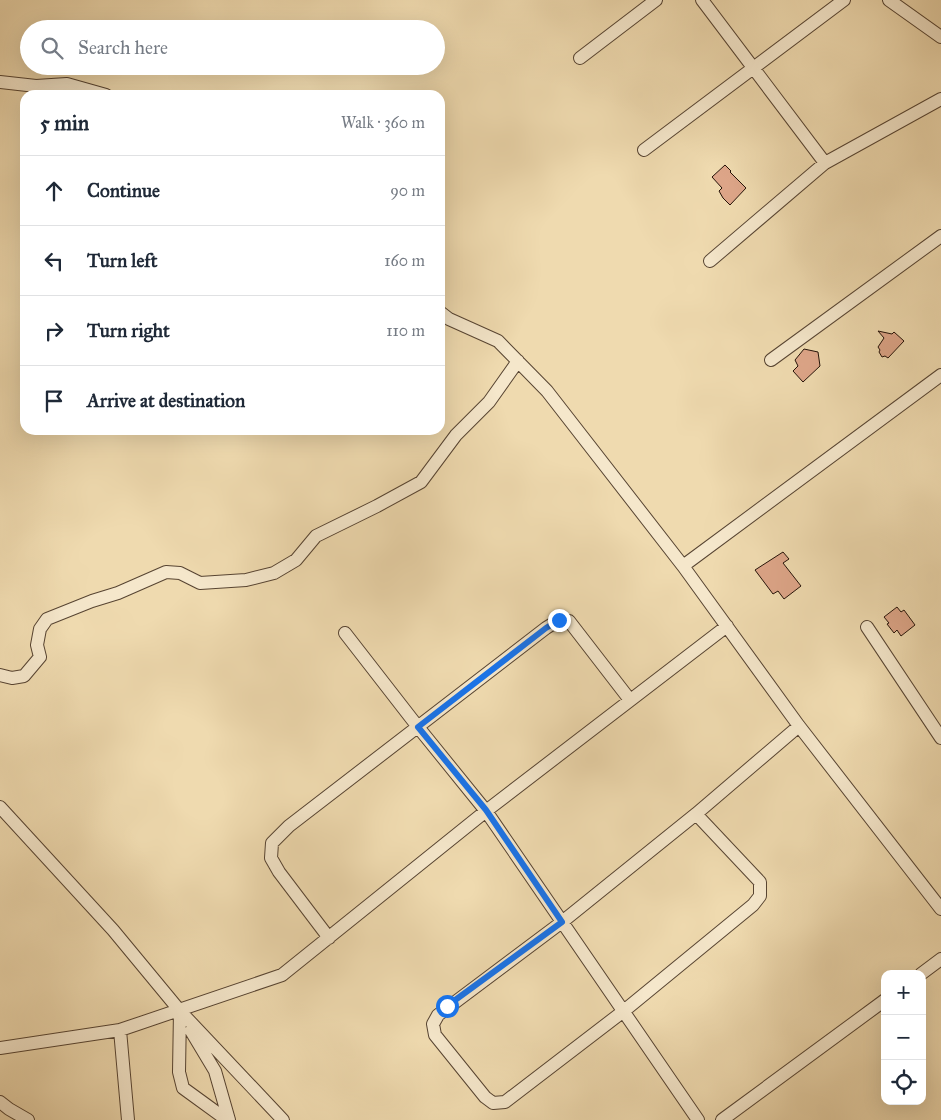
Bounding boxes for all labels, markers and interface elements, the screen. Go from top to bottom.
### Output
search box [20,20,445,75]
icon: search [38,34,66,62]
text: Search here [78,36,168,59]
text: 5 min [40,110,89,136]
text: Walk · 360 m [341,113,425,132]
icon: ahead [40,177,68,205]
text: Continue [87,179,160,202]
text: 90 m [390,181,425,200]
icon: left [40,247,68,275]
text: Turn left [87,249,157,272]
text: 160 m [384,251,425,270]
icon: right [40,317,68,345]
text: Turn right [87,319,170,342]
text: 110 m [386,321,425,340]
icon: arrive [40,387,68,415]
text: Arrive at destination [87,389,245,412]
route end [548,609,571,632]
map controls [881,970,926,1105]
button: + [881,970,926,1015]
route start [436,995,459,1018]
button: − [881,1015,926,1060]
button: locate [881,1060,926,1105]

